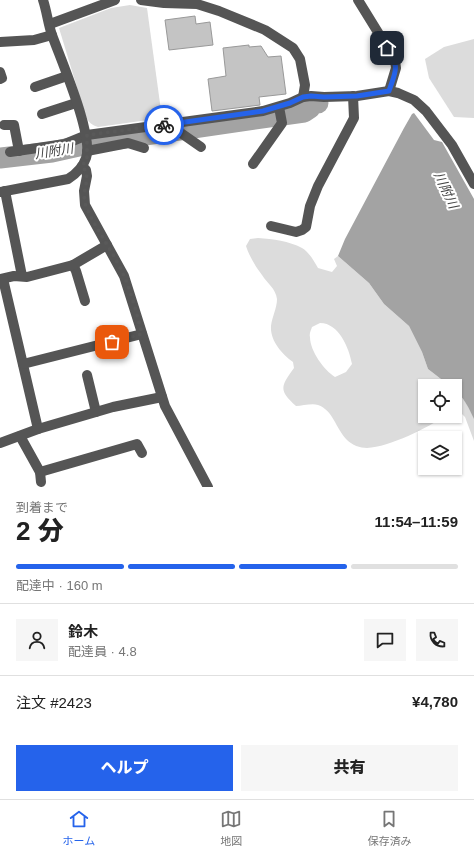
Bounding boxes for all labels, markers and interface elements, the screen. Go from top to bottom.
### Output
pin [370,31,404,65]
icon: home [376,37,398,59]
courier [144,105,184,145]
icon: bike [153,114,175,136]
water label: 川附川 [34,140,76,161]
water label: 川附川 [431,169,462,213]
pin [95,325,129,359]
icon: bag [101,331,123,353]
map controls [418,379,462,475]
button: locate [418,379,462,423]
button: layers [418,431,462,475]
text: 到着まで [16,500,68,515]
text: 11:54–11:59 [375,513,458,530]
text: 2 分 [16,516,64,546]
text: 配達中 · 160 m [16,578,103,593]
button: person [16,619,58,661]
button: chat [364,619,406,661]
button: phone [416,619,458,661]
text: 鈴木 [68,623,98,640]
text: 配達員 · 4.8 [68,644,137,659]
text: ¥4,780 [412,693,458,710]
text: 注文 #2423 [16,694,92,711]
button: ヘルプ [16,745,233,791]
button: 共有 [241,745,458,791]
tab: ホーム [63,808,95,848]
tab: 地図 [220,808,242,848]
tab: 保存済み [367,808,411,848]

